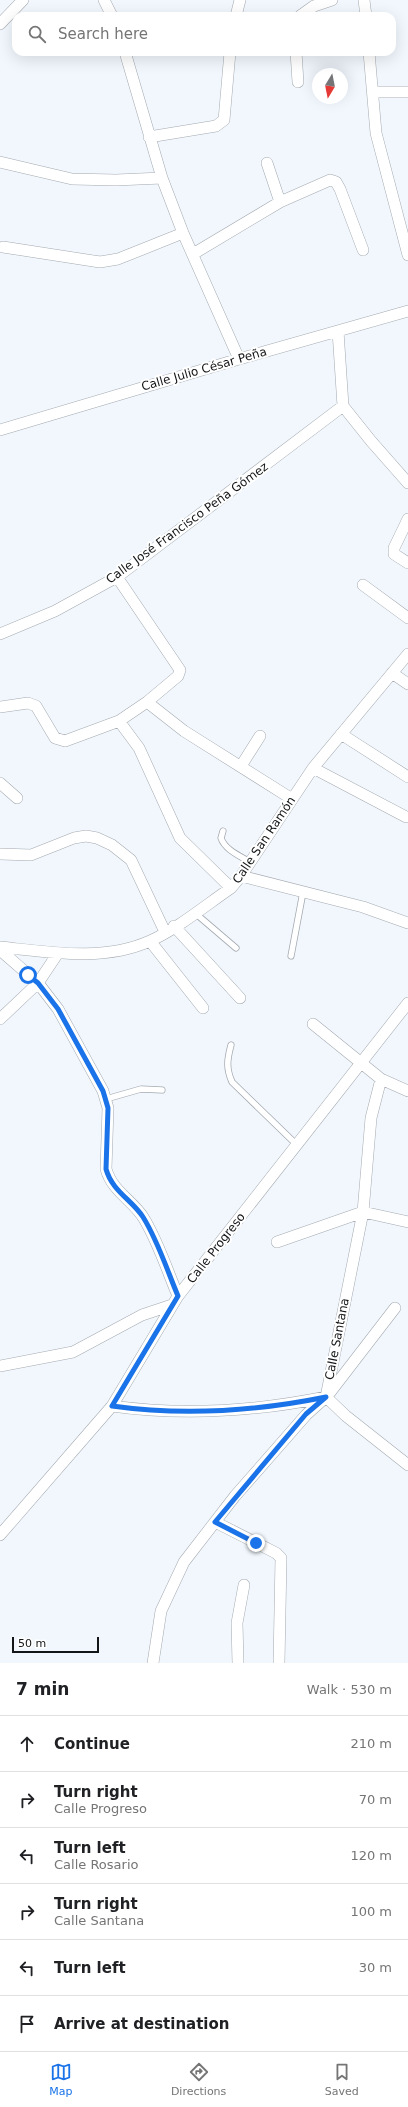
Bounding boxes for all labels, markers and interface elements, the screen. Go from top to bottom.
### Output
search box [12,12,396,56]
icon: search [26,23,48,45]
text: Search here [58,25,148,43]
north arrow [312,68,348,104]
street label: Calle Julio César Peña [140,344,268,394]
street label: Calle José Francisco Peña Gómez [103,460,271,586]
street label: Calle San Ramón [230,794,298,886]
route start [19,966,37,984]
street label: Calle Progreso [184,1210,248,1286]
street label: Calle Santana [322,1297,352,1381]
route end [247,1534,265,1552]
scale bar [12,1635,99,1654]
text: 50 m [18,1637,46,1650]
text: 7 min [16,1679,69,1699]
text: Walk · 530 m [307,1682,392,1697]
icon: ahead [16,1733,38,1755]
text: Continue [54,1735,130,1753]
text: 210 m [350,1736,392,1751]
text: Turn right [54,1783,138,1801]
icon: right [16,1789,38,1811]
text: 70 m [359,1792,392,1807]
text: Calle Progreso [54,1801,147,1816]
text: Turn left [54,1839,126,1857]
icon: left [16,1845,38,1867]
text: 120 m [350,1848,392,1863]
text: Calle Rosario [54,1857,138,1872]
text: Turn right [54,1895,138,1913]
icon: right [16,1901,38,1923]
text: 100 m [350,1904,392,1919]
text: Calle Santana [54,1913,144,1928]
icon: left [16,1957,38,1979]
text: Turn left [54,1959,126,1977]
text: 30 m [359,1960,392,1975]
icon: arrive [16,2013,38,2035]
text: Arrive at destination [54,2015,229,2033]
tab: Map [49,2061,72,2098]
tab: Directions [171,2061,226,2098]
tab: Saved [325,2061,359,2098]

